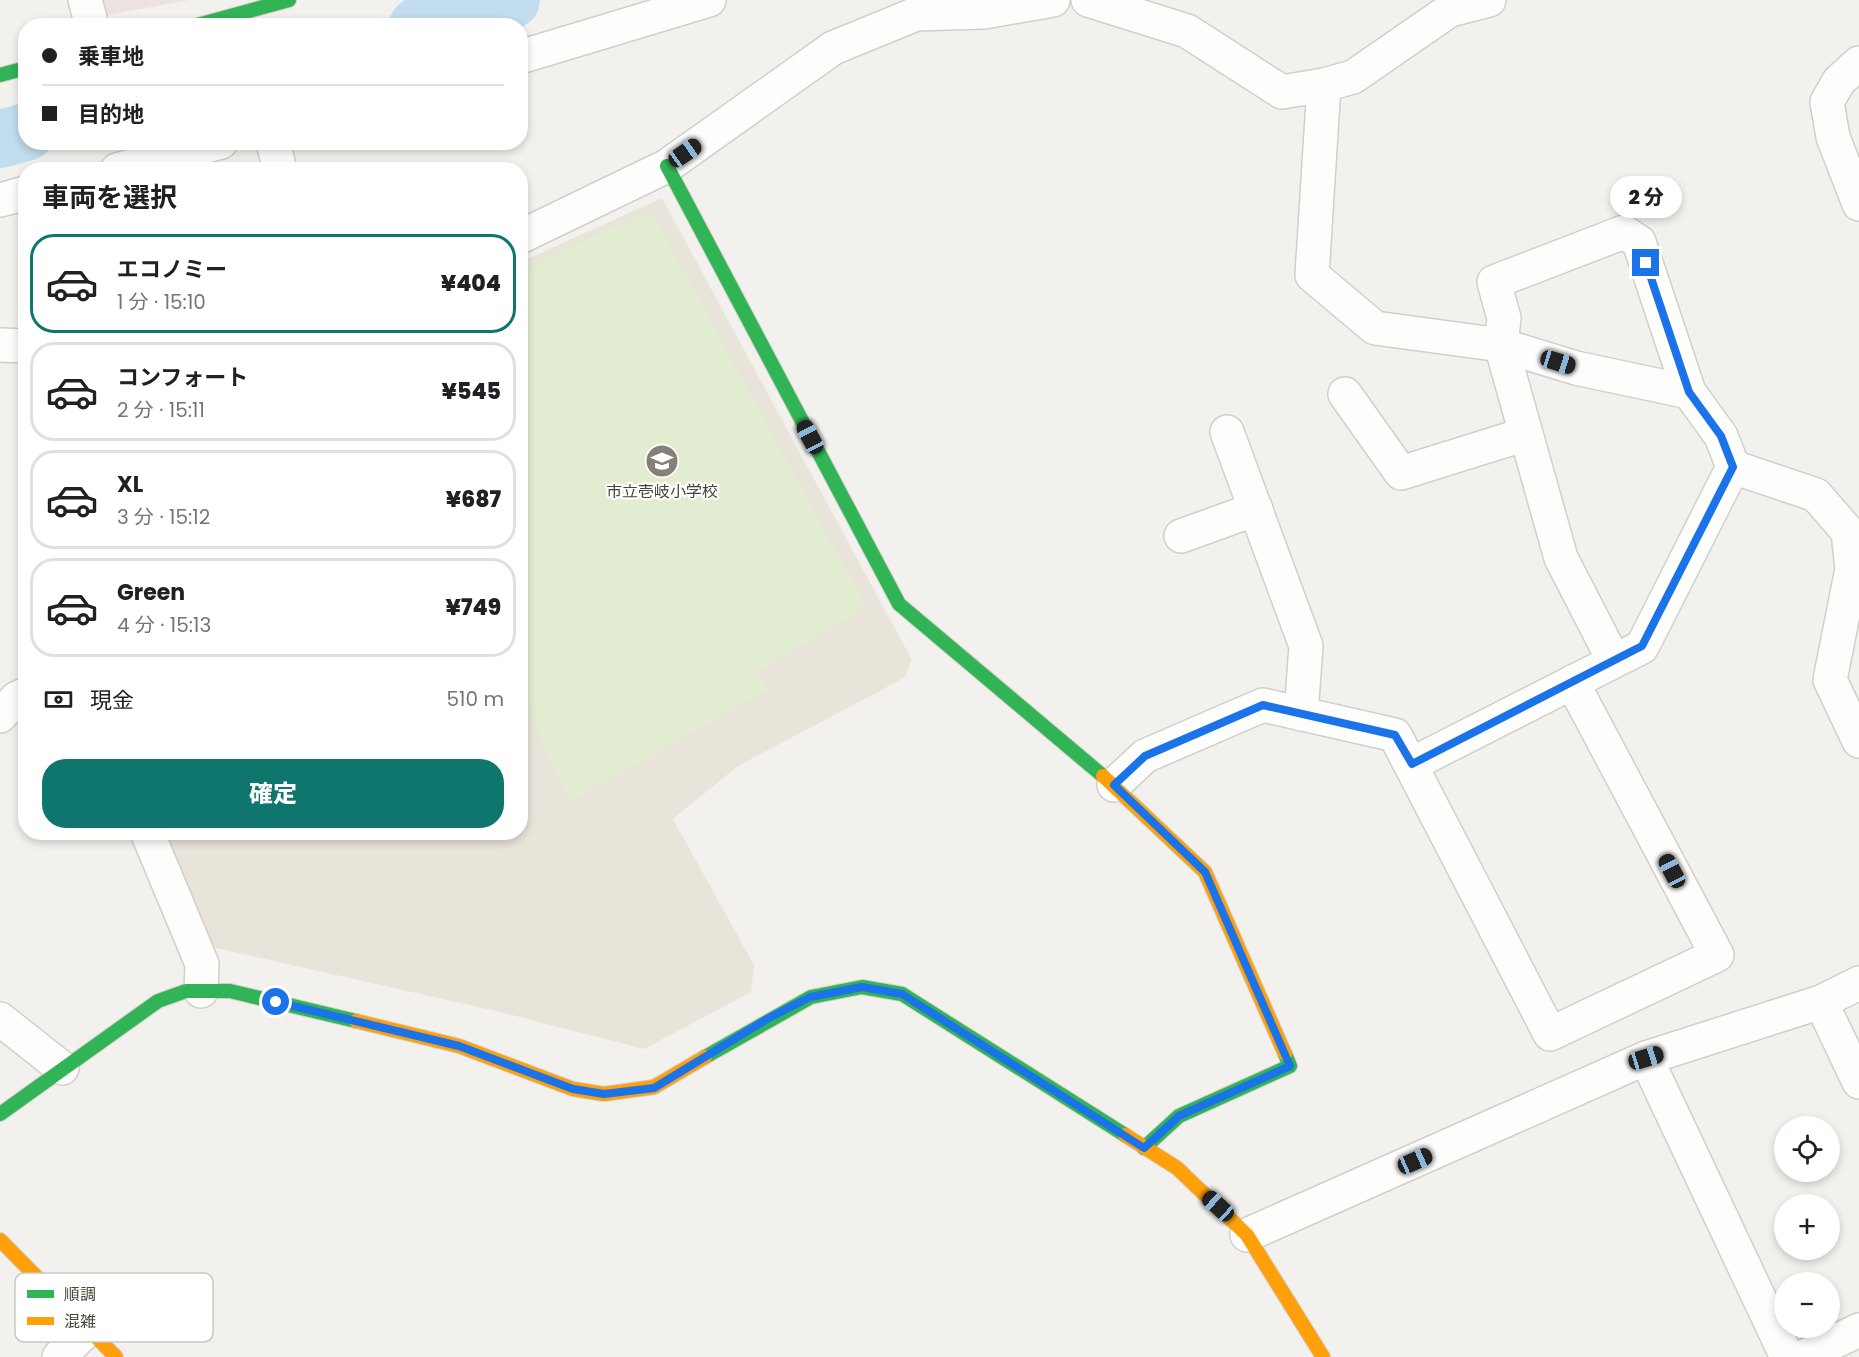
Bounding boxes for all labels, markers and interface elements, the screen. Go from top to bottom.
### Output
text: 乗車地 [78,41,144,72]
text: 目的地 [78,99,144,130]
car [665,135,705,171]
callout: 2 分 [1610,176,1682,218]
text: 車両を選択 [42,179,177,216]
text: 2 分 [1628,183,1664,211]
route end [1632,249,1659,276]
text: エコノミー [117,254,227,285]
icon: car [45,257,99,311]
text: ¥404 [441,268,501,299]
text: 1 分 · 15:10 [117,288,206,316]
car [1538,348,1578,376]
text: コンフォート [117,362,248,393]
icon: car [45,365,99,419]
text: ¥545 [442,376,501,407]
text: 2 分 · 15:11 [117,396,205,424]
car [794,417,826,457]
school or university icon: 市立壱岐小学校 [644,443,680,479]
text: XL [117,469,143,500]
icon: car [45,473,99,527]
place label: 市立壱岐小学校 [606,480,718,503]
text: ¥687 [446,484,501,515]
text: 3 分 · 15:12 [117,503,210,531]
text: Green [117,577,185,608]
icon: car [45,581,99,635]
text: ¥749 [446,592,501,623]
text: 4 分 · 15:13 [117,611,211,639]
icon: cash [42,683,75,716]
text: 現金 [90,685,134,716]
text: 510 m [447,685,504,713]
button: 確定 [42,759,504,828]
car [1656,851,1688,891]
route start [262,988,289,1015]
car [1626,1044,1666,1072]
map controls [1774,1116,1840,1338]
button: locate [1774,1116,1840,1182]
car [1395,1145,1435,1177]
car [1199,1187,1237,1225]
button: + [1774,1194,1840,1260]
button: − [1774,1272,1840,1338]
legend [15,1273,213,1342]
text: 順調 [64,1283,96,1306]
text: 混雑 [64,1310,96,1333]

